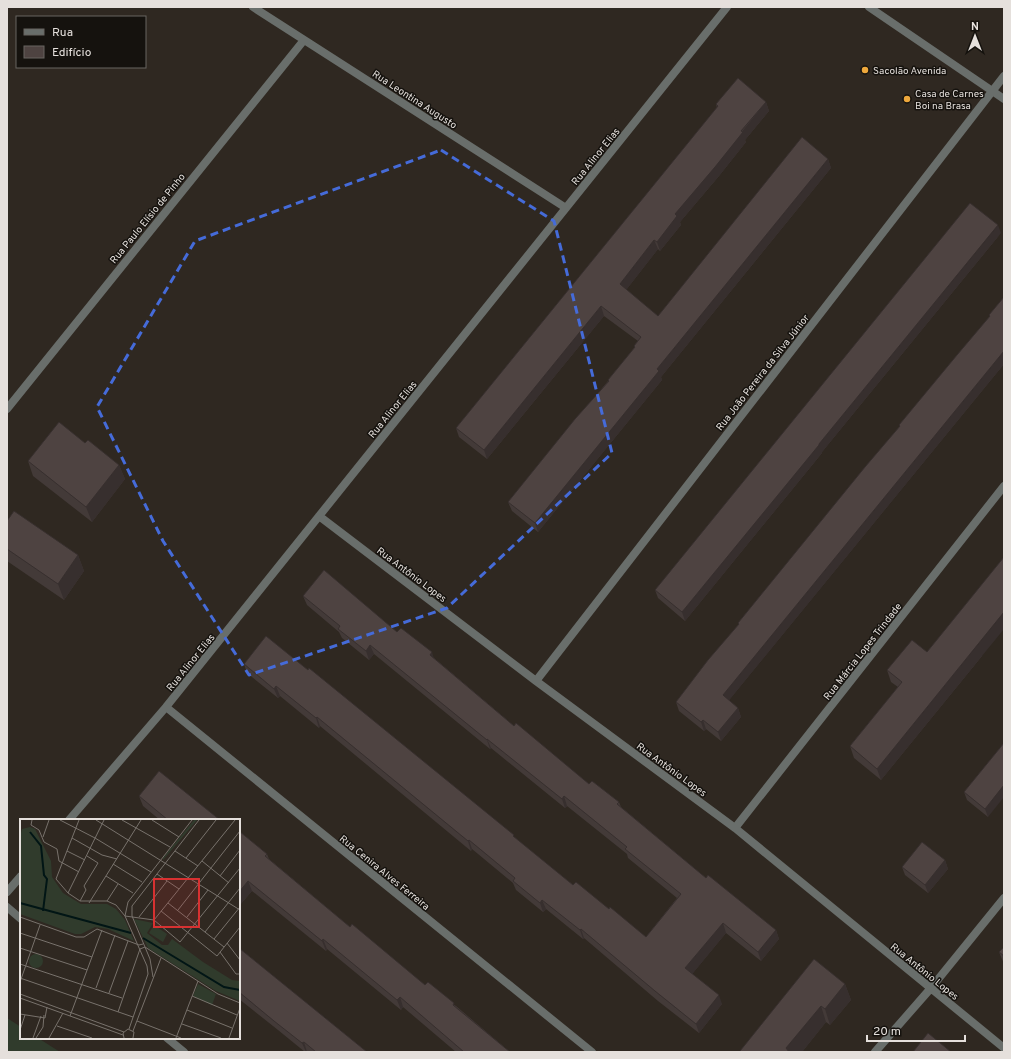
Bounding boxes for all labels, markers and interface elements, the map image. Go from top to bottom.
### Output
legend [16,16,146,68]
north arrow [955,16,995,56]
text: N [971,20,979,34]
text: Rua [52,25,73,41]
text: Edifício [52,45,92,61]
marker: Sacolão Avenida [860,65,870,75]
place label: Sacolão Avenida [873,65,946,78]
street label: Rua Leontina Augusto [369,68,459,133]
place label: Casa de Carnes Boi na Brasa [915,88,984,113]
marker: Casa de Carnes Boi na Brasa [902,94,912,104]
street label: Rua Alinor Elias [569,125,623,188]
street label: Rua Paulo Elísio de Pinho [108,171,189,267]
street label: Rua João Pereira da Silva Júnior [714,312,813,434]
street label: Rua Alinor Elias [366,378,420,441]
street label: Rua Antônio Lopes [374,545,449,606]
street label: Rua Márcia Lopes Trindade [821,601,905,703]
street label: Rua Alinor Elias [164,631,218,694]
street label: Rua Antônio Lopes [633,740,709,800]
inset map [20,819,240,1039]
street label: Rua Cenira Alves Ferreira [336,833,432,914]
street label: Rua Antônio Lopes [887,941,961,1004]
scale bar [867,1017,965,1043]
text: 20 m [873,1024,901,1040]

